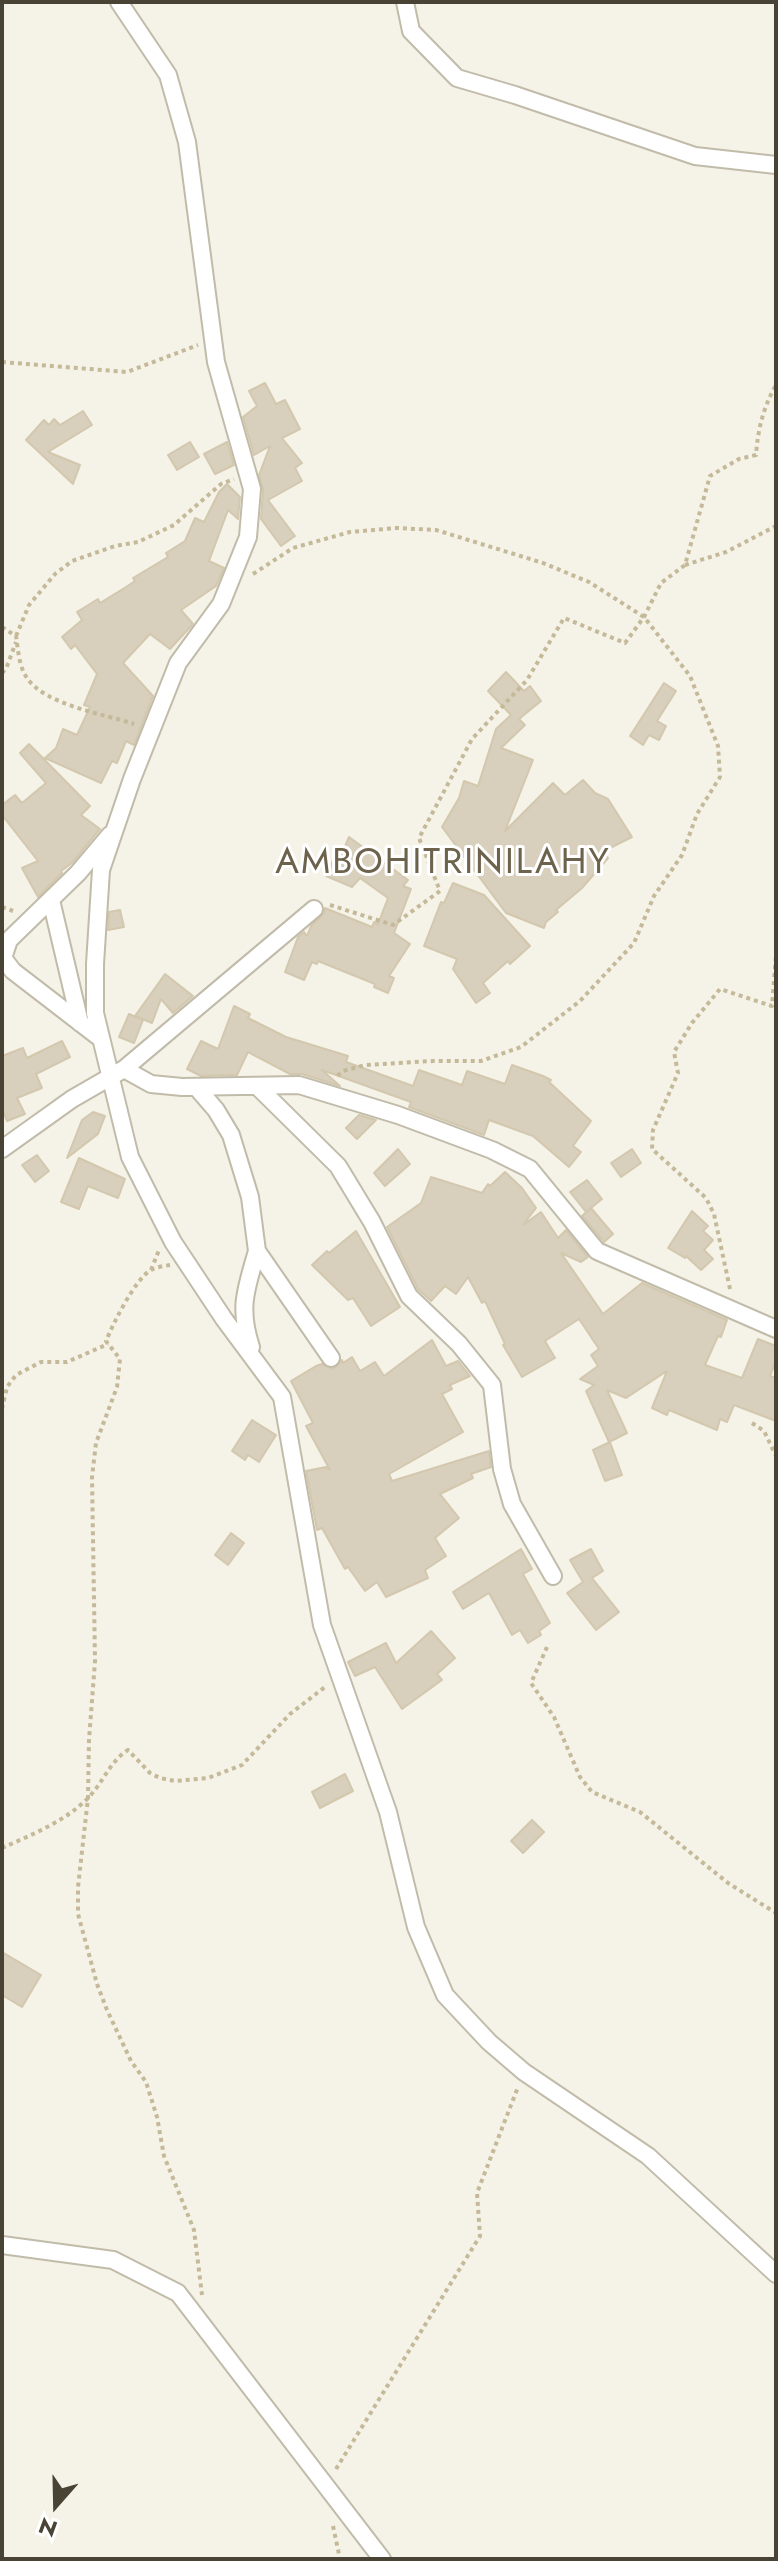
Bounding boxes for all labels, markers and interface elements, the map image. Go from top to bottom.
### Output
district label: AMBOHITRINILAHY [275,842,611,886]
north arrow [16,2465,96,2545]
text: N [34,2510,61,2546]

